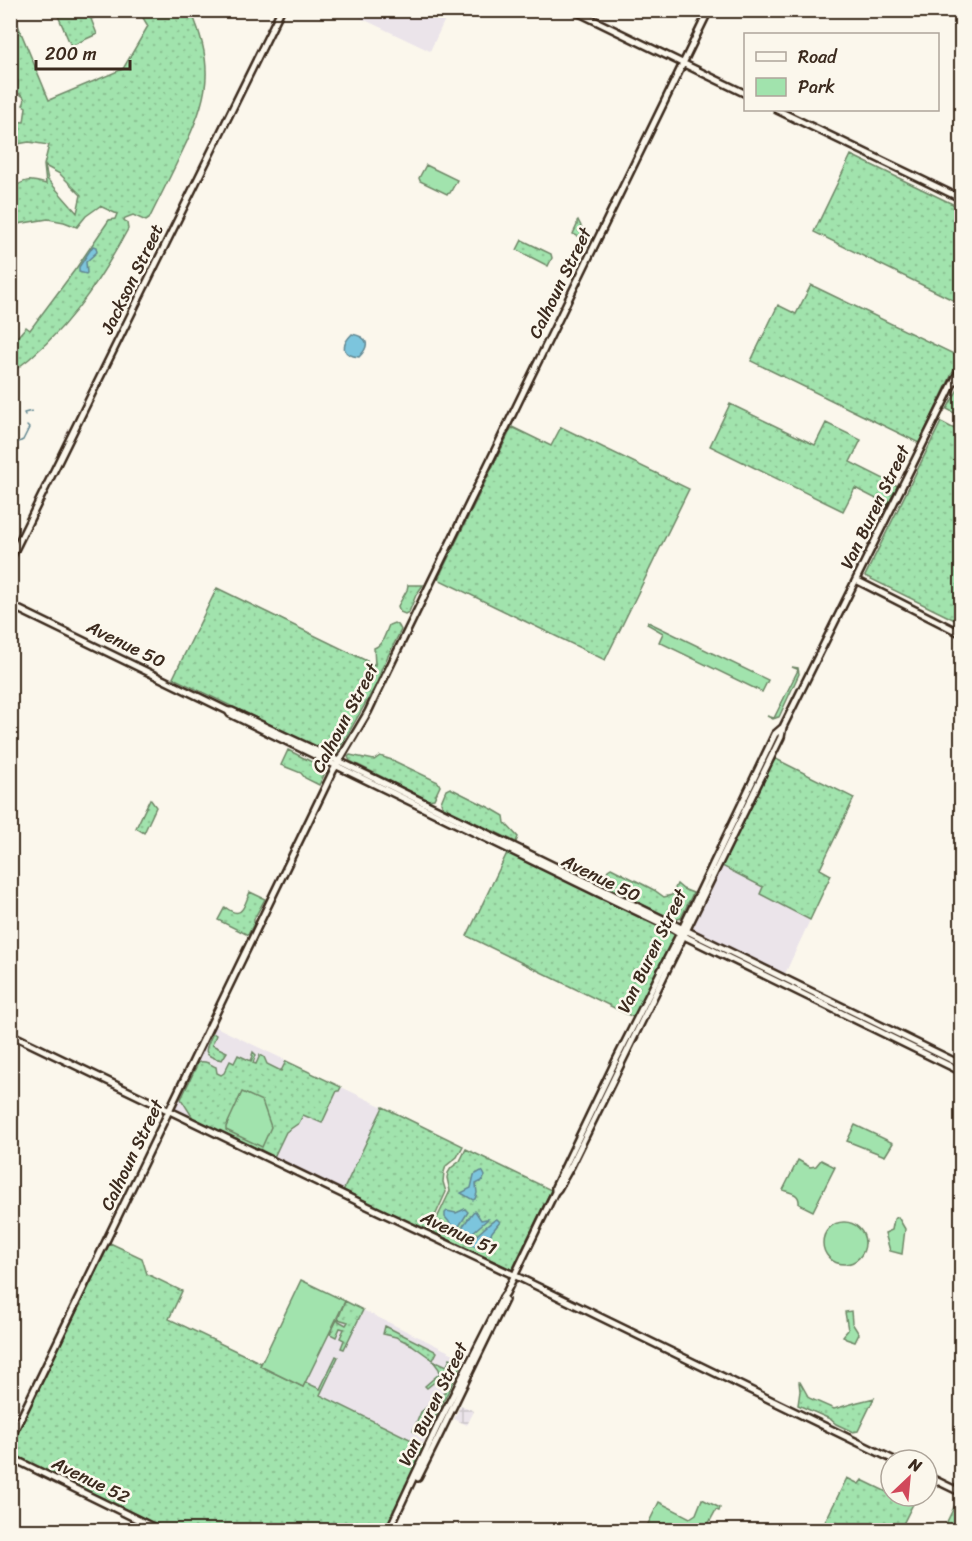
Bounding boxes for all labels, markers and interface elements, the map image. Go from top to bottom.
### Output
scale bar [36,33,130,71]
legend [744,33,939,111]
text: 200 m [45,38,97,70]
text: Road [798,41,838,73]
text: Park [798,71,835,103]
street label: Jackson Street [91,218,173,341]
street label: Calhoun Street [519,221,601,344]
street label: Van Buren Street [831,439,919,575]
street label: Avenue 50 [80,611,171,677]
street label: Calhoun Street [303,657,388,779]
street label: Avenue 50 [555,845,646,911]
street label: Van Buren Street [608,883,696,1019]
street label: Calhoun Street [91,1093,173,1216]
street label: Avenue 51 [415,1201,503,1265]
street label: Van Buren Street [389,1336,477,1472]
street label: Avenue 52 [46,1447,136,1513]
north arrow [879,1448,939,1508]
text: N [903,1449,928,1481]

